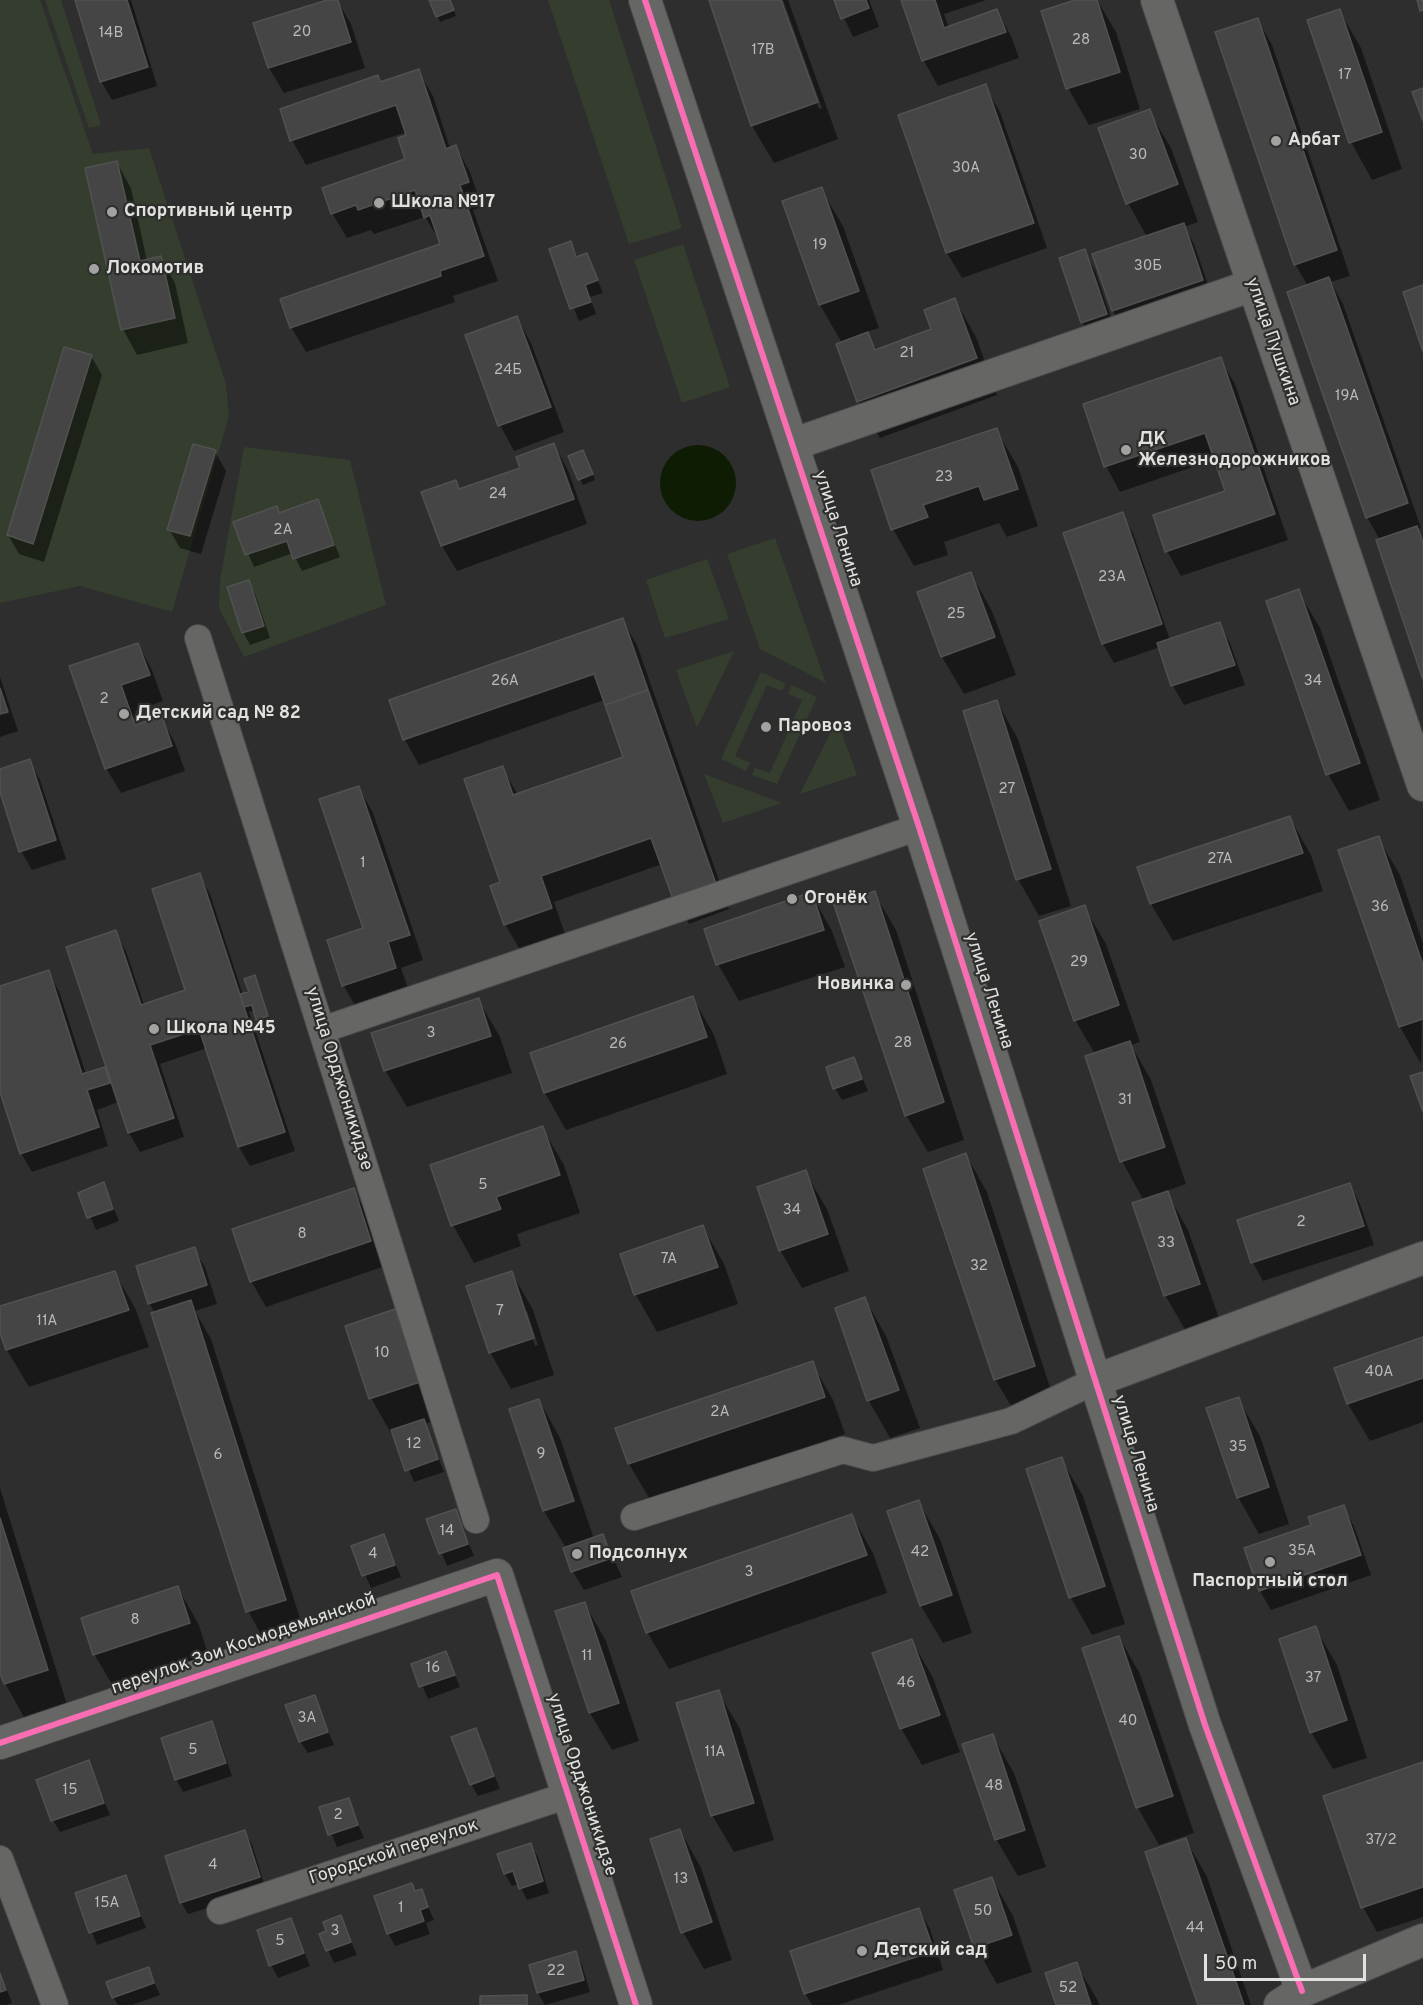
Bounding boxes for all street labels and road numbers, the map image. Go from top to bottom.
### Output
street label: улица Пушкина [1240,275,1304,409]
street label: улица Ленина [808,468,866,590]
street label: улица Ленина [959,930,1017,1052]
street label: улица Орджоникидзе [300,985,376,1173]
street label: улица Ленина [1107,1393,1163,1515]
street label: переулок Зои Космодемьянской [109,1589,379,1701]
street label: улица Орджоникидзе [541,1691,621,1879]
street label: Городской переулок [307,1815,481,1891]

